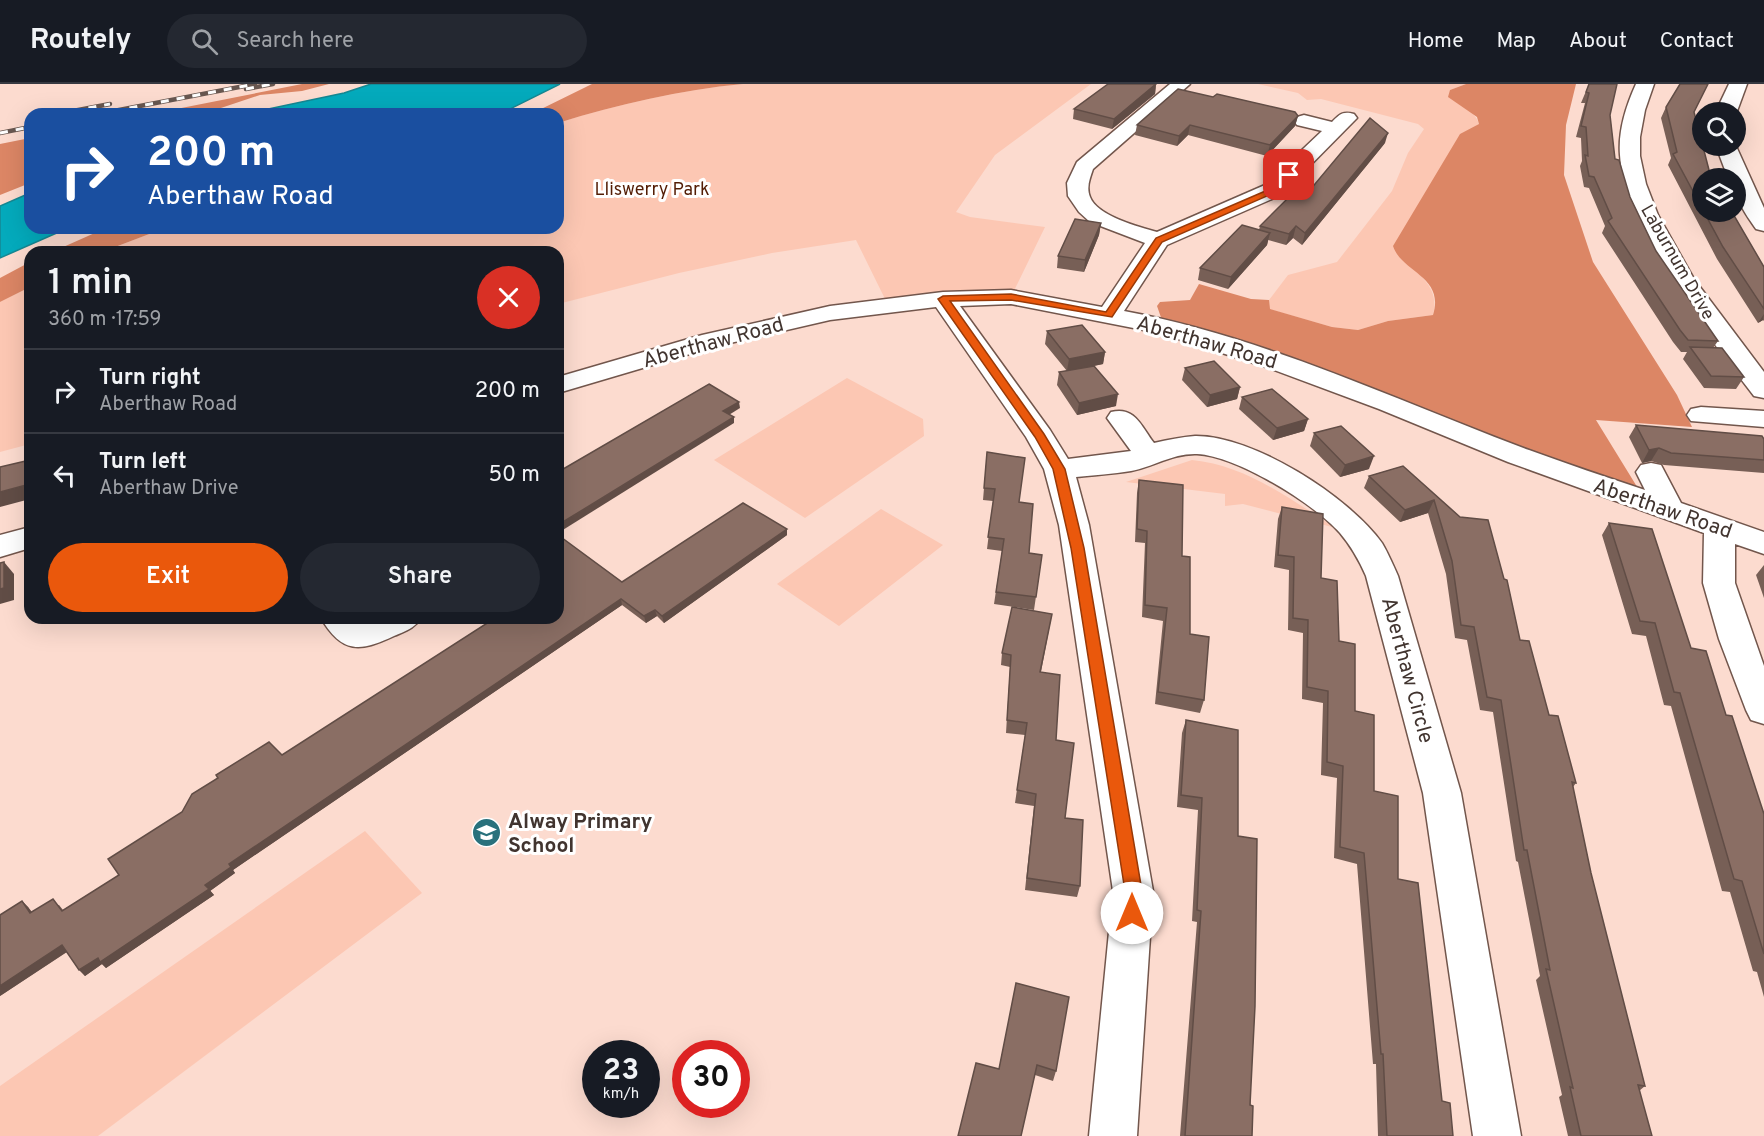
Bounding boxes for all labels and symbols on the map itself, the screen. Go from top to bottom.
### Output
pin [1263,149,1314,200]
park label: Lliswerry Park [594,179,710,202]
street label: Laburnum Drive [1634,201,1719,325]
street label: Aberthaw Road [1133,310,1280,376]
street label: Aberthaw Road [640,312,787,375]
street label: Aberthaw Road [1589,473,1736,546]
street label: Aberthaw Circle [1374,594,1439,747]
place label: Alway Primary School [508,809,653,860]
school or university icon: Alway Primary School [471,817,503,849]
position arrow [1100,881,1164,945]
speed limit sign: 30 [672,1040,750,1118]

